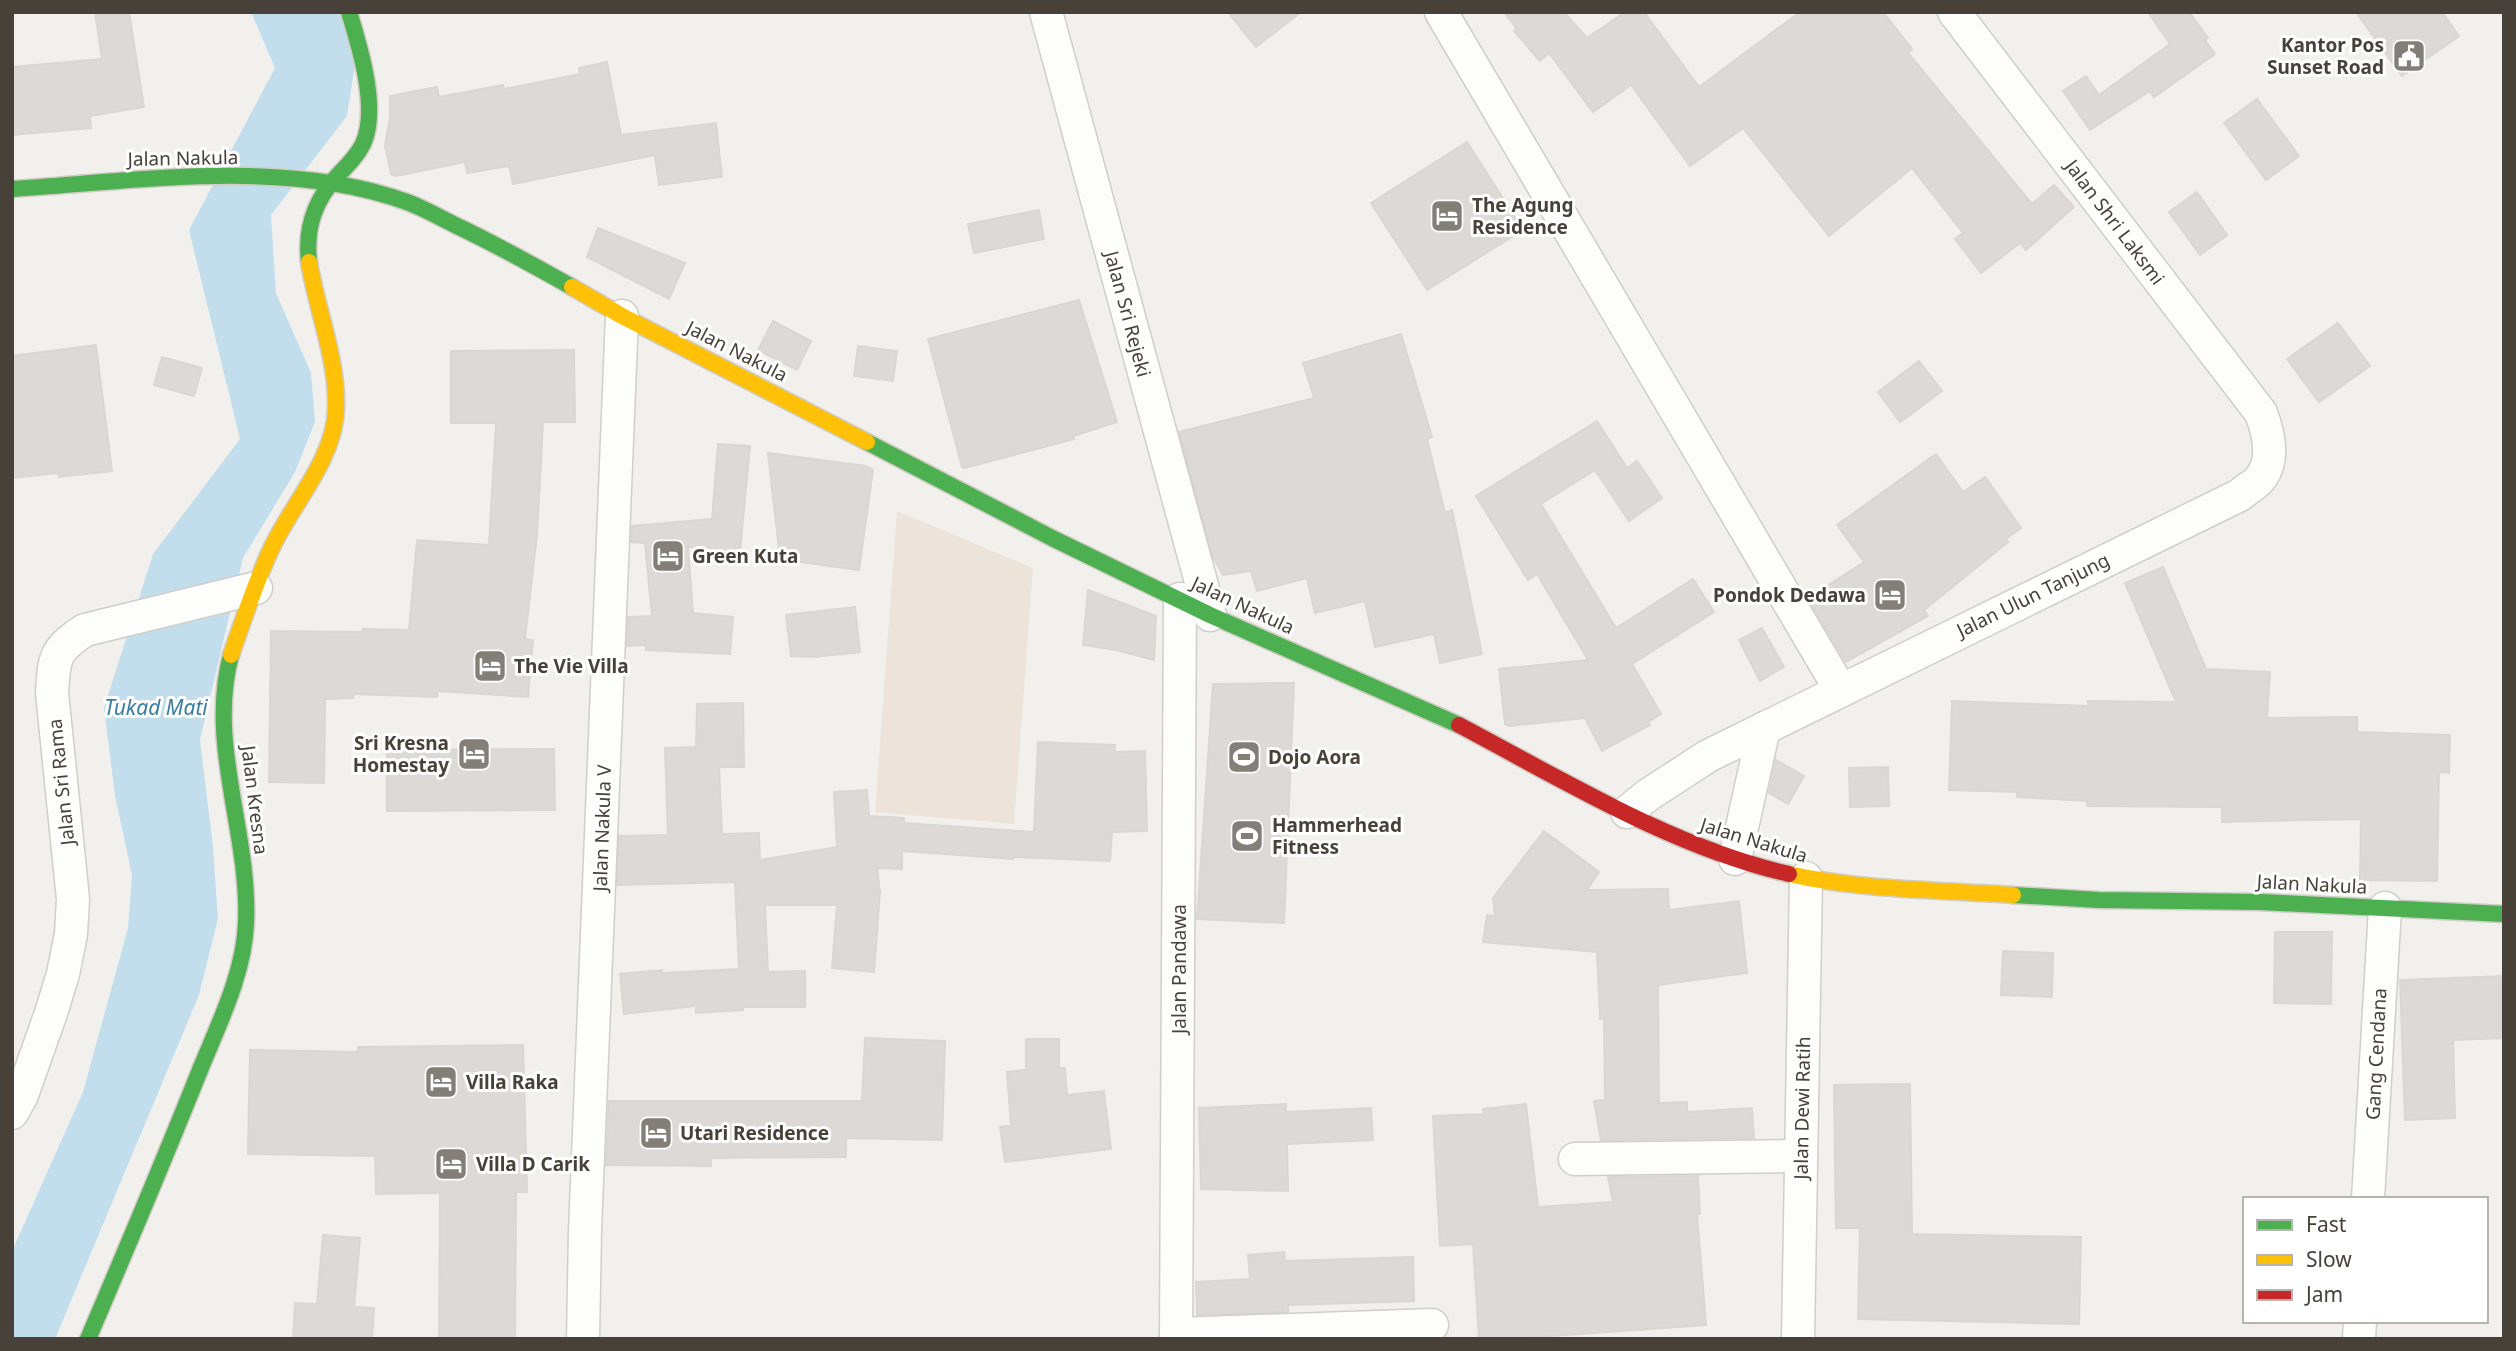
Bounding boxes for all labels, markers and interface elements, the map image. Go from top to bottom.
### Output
place label: Kantor Pos Sunset Road [2267,32,2384,80]
public building icon: Kantor Pos Sunset Road [2390,37,2428,75]
street label: Jalan Nakula [125,144,239,172]
street label: Jalan Shri Laksmi [2058,152,2171,290]
place label: The Agung Residence [1472,192,1573,240]
hotel icon: The Agung Residence [1428,197,1466,235]
street label: Jalan Sri Rejeki [1098,246,1157,380]
street label: Jalan Nakula [680,313,792,388]
hotel icon: Green Kuta [649,537,687,575]
place label: Green Kuta [692,543,798,569]
street label: Jalan Ulun Tanjung [1951,547,2114,644]
street label: Jalan Nakula [1186,569,1299,640]
hotel icon: Pondok Dedawa [1871,576,1909,614]
place label: Pondok Dedawa [1713,582,1866,608]
hotel icon: The Vie Villa [471,647,509,685]
place label: The Vie Villa [514,653,629,679]
water label: Tukad Mati [104,693,208,721]
street label: Jalan Sri Rama [41,717,81,849]
place label: Sri Kresna Homestay [353,730,449,778]
hotel icon: Sri Kresna Homestay [455,735,493,773]
sports icon: Dojo Aora [1225,738,1263,776]
street label: Jalan Kresna [235,742,275,856]
place label: Dojo Aora [1268,744,1361,770]
street label: Jalan Nakula V [587,764,617,894]
street label: Jalan Nakula [1695,811,1811,869]
place label: Hammerhead Fitness [1272,812,1402,860]
sports icon: Hammerhead Fitness [1228,817,1266,855]
street label: Jalan Nakula [2254,868,2368,900]
street label: Jalan Pandawa [1166,904,1192,1036]
street label: Gang Cendana [2360,987,2392,1121]
street label: Jalan Dewi Ratih [1788,1036,1816,1182]
hotel icon: Villa Raka [422,1063,460,1101]
place label: Villa Raka [466,1069,559,1095]
hotel icon: Utari Residence [637,1114,675,1152]
place label: Utari Residence [680,1120,829,1146]
hotel icon: Villa D Carik [432,1145,470,1183]
place label: Villa D Carik [476,1151,590,1177]
legend [2243,1197,2488,1323]
text: Fast [2306,1210,2347,1238]
text: Slow [2306,1245,2352,1273]
text: Jam [2304,1280,2343,1308]

